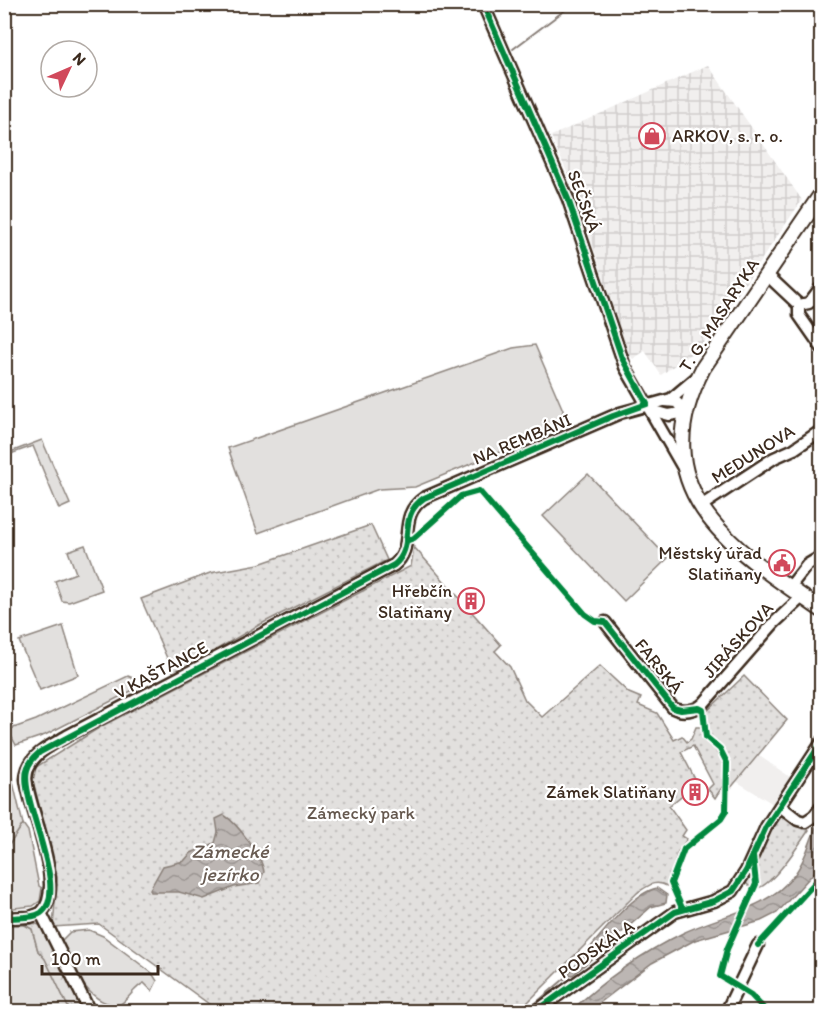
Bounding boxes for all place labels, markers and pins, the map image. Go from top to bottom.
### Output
shop icon: ARKOV, s. r. o. [637,121,667,151]
place label: ARKOV, s. r. o. [672,125,783,147]
place label: Městský úřad Slatiňany [659,542,763,585]
public building icon: Městský úřad Slatiňany [767,548,797,578]
place label: Hřebčín Slatiňany [378,580,453,623]
building icon: Hřebčín Slatiňany [456,586,486,616]
building icon: Zámek Slatiňany [680,777,710,807]
place label: Zámek Slatiňany [546,781,676,803]

